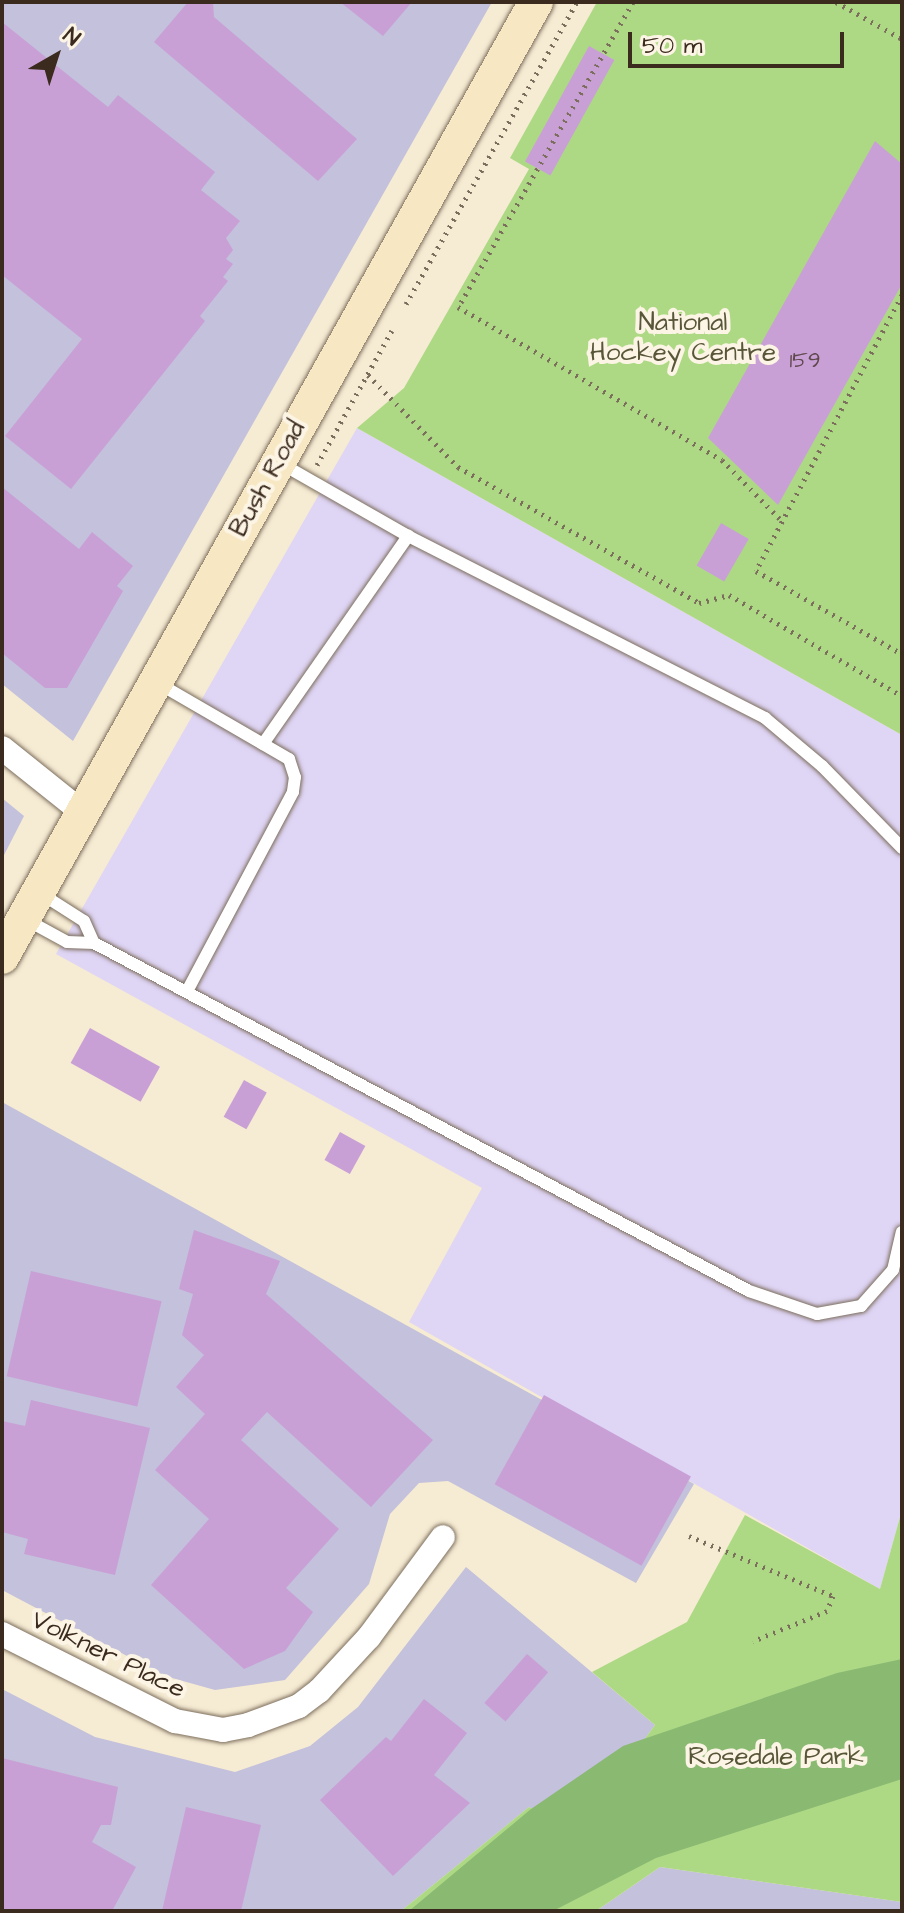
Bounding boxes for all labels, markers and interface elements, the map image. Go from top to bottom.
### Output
north arrow [16,16,96,96]
scale bar [632,16,848,66]
text: N [56,21,87,53]
text: 50 m [642,29,702,63]
park label: National Hockey Centre [590,307,776,368]
house number: 159 [790,348,820,374]
street label: Bush Road [223,416,313,542]
street label: Volkner Place [26,1604,190,1706]
park label: Rosedale Park [688,1741,864,1773]

